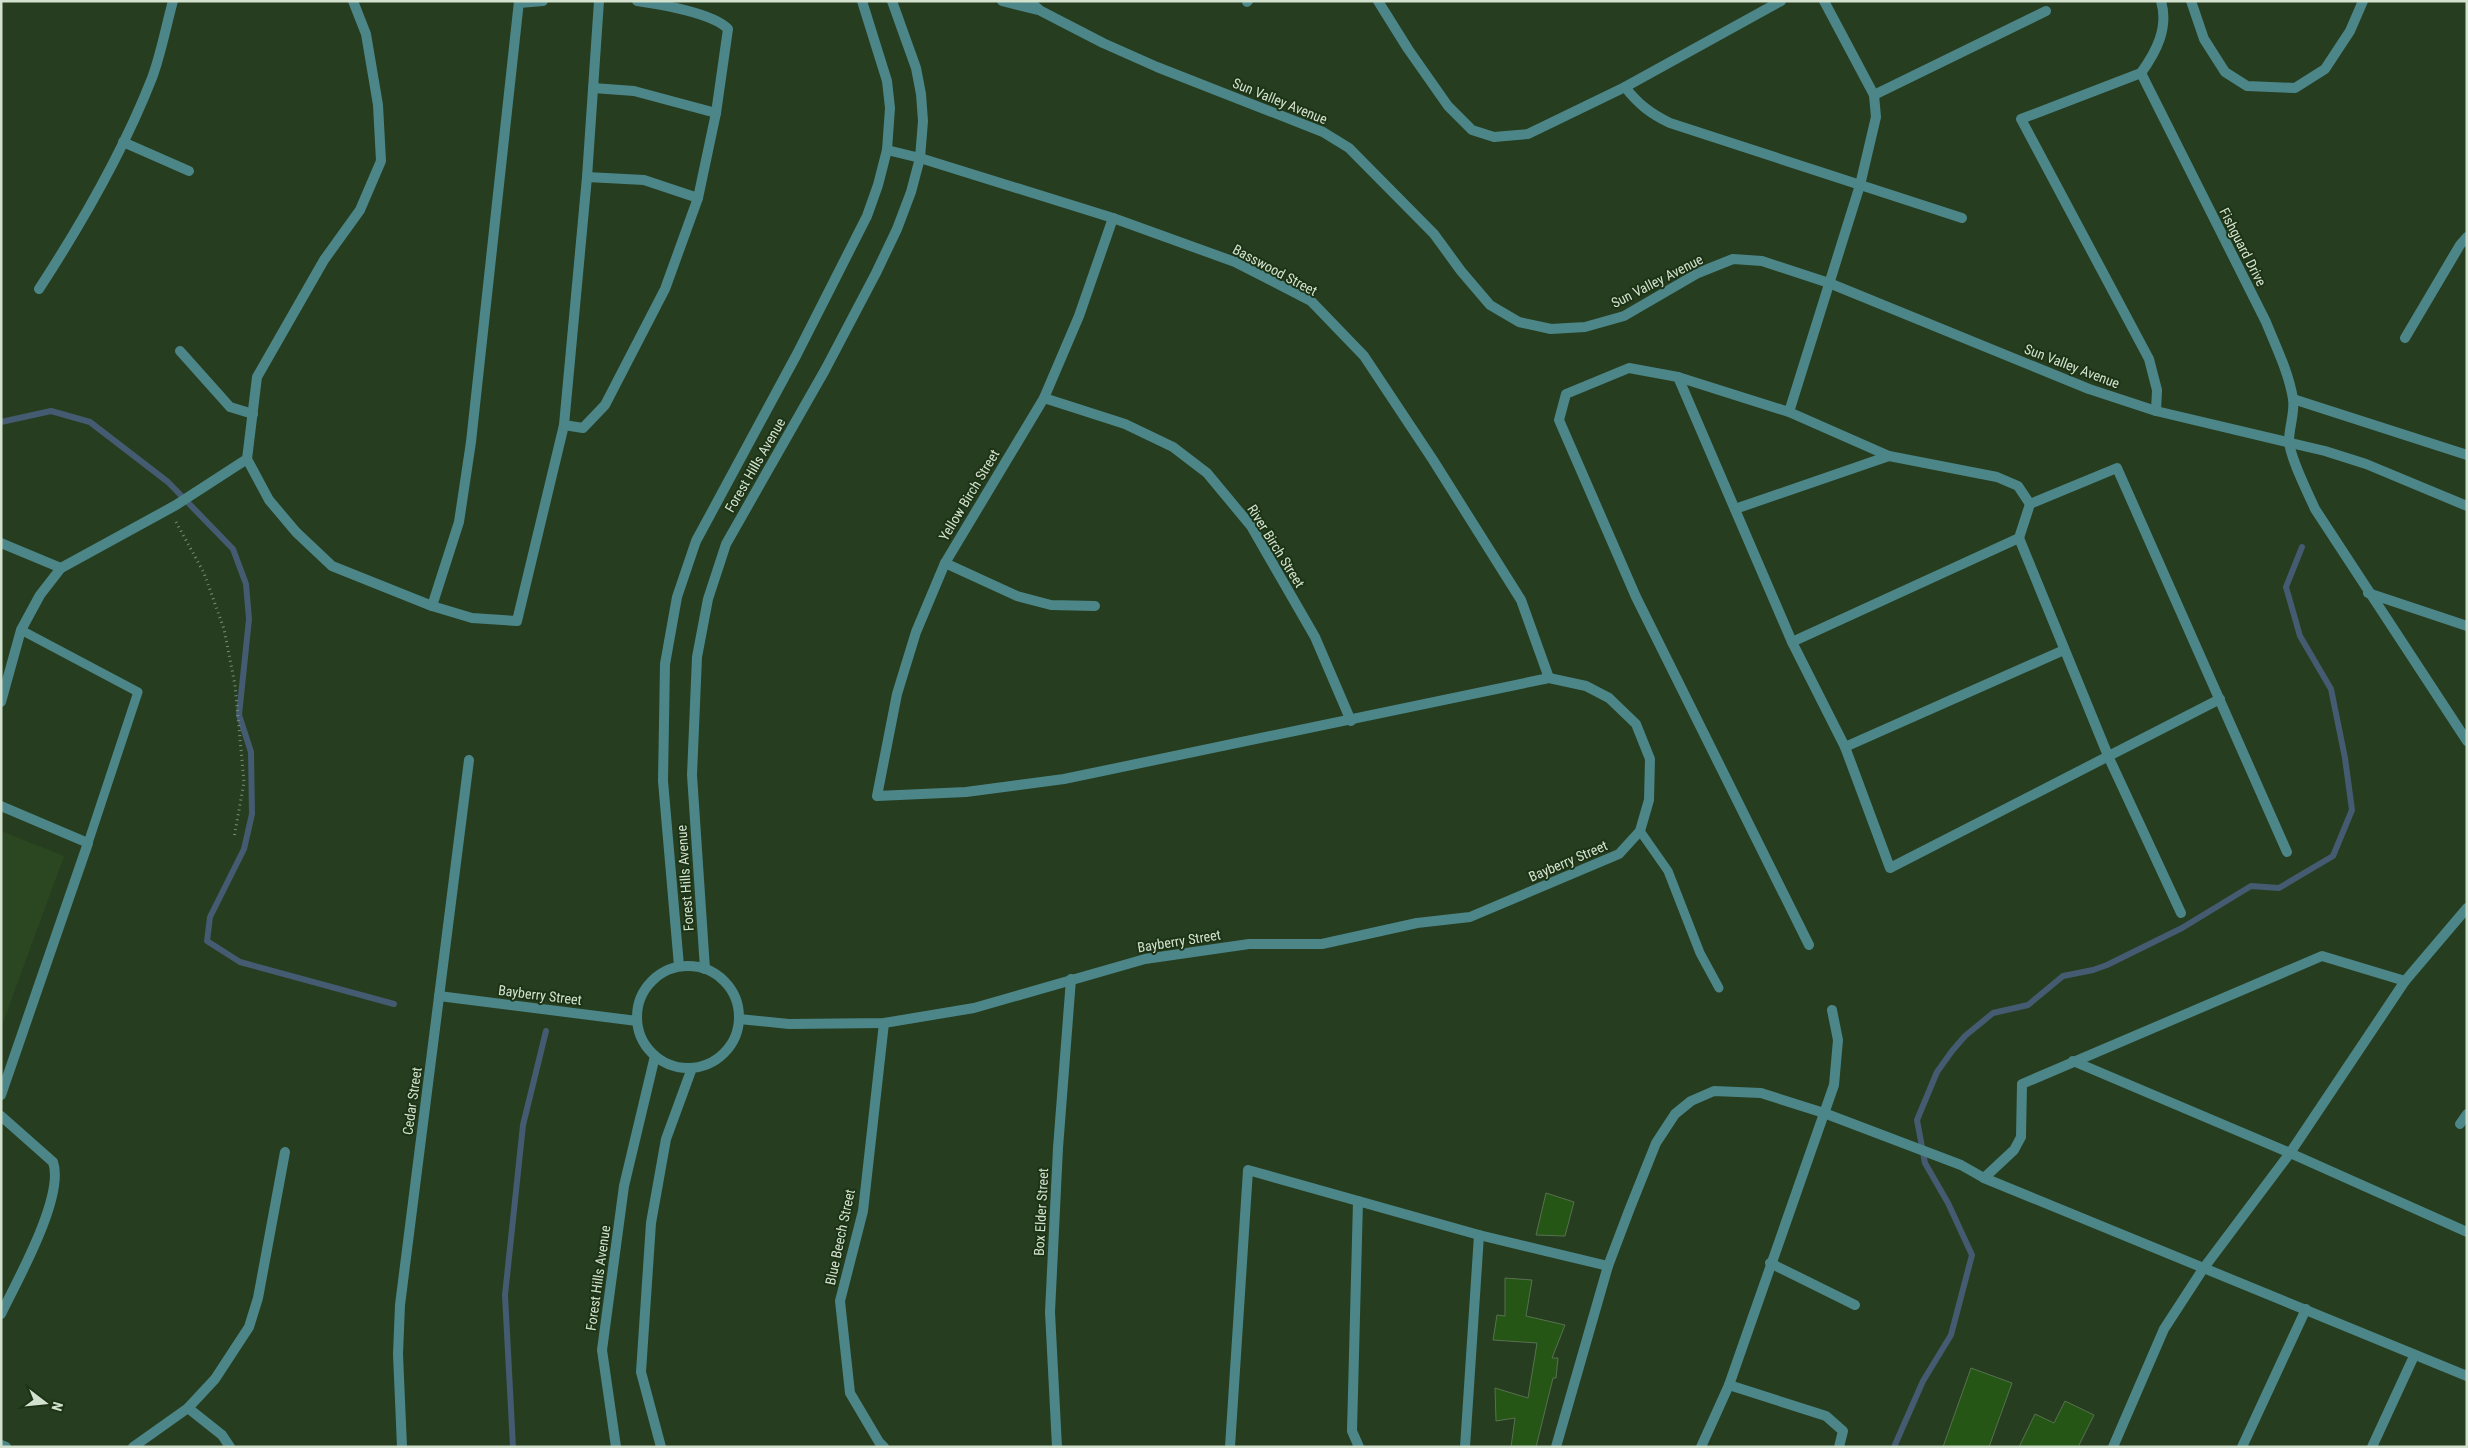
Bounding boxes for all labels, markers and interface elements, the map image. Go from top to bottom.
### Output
street label: Sun Valley Avenue [1230,75,1330,127]
street label: Fishguard Drive [2216,205,2270,289]
street label: Basswood Street [1230,241,1320,299]
street label: Sun Valley Avenue [1609,251,1706,311]
street label: Sun Valley Avenue [2022,341,2122,392]
street label: Forest Hills Avenue [722,415,789,515]
street label: Yellow Birch Street [935,447,1003,543]
street label: River Birch Street [1244,502,1308,590]
street label: Forest Hills Avenue [673,824,697,932]
street label: Bayberry Street [1526,837,1610,885]
street label: Bayberry Street [1136,927,1222,955]
street label: Bayberry Street [497,982,583,1008]
street label: Cedar Street [399,1066,425,1136]
street label: Box Elder Street [1031,1168,1051,1256]
street label: Blue Beech Street [822,1188,858,1286]
street label: Forest Hills Avenue [583,1224,613,1332]
north arrow [20,1378,70,1428]
text: N [49,1400,66,1413]

